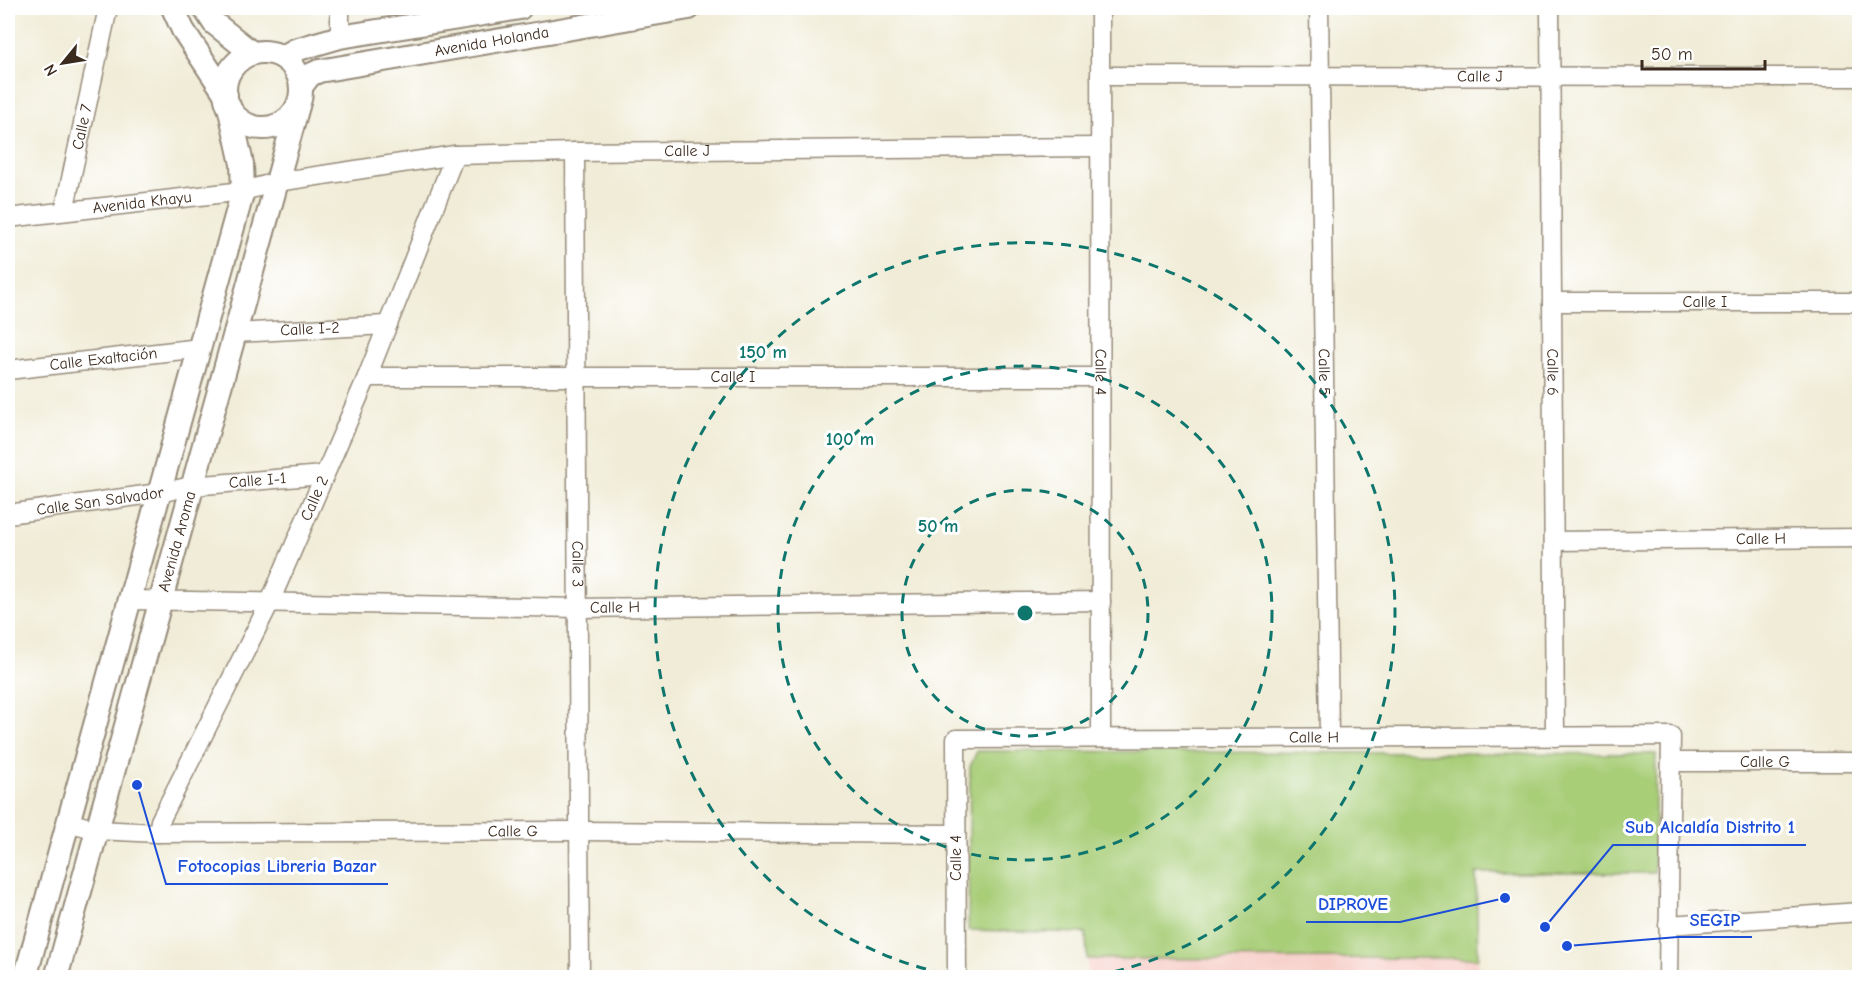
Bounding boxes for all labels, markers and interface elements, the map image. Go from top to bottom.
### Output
street label: Avenida Holanda [433,23,550,60]
north arrow [33,33,93,93]
scale bar [1642,33,1765,71]
text: 50 m [1651,44,1693,65]
text: N [40,61,61,79]
street label: Calle J [1457,67,1503,86]
street label: Calle 7 [69,102,96,151]
street label: Calle J [664,142,710,160]
street label: Avenida Khayu [92,188,193,217]
street label: Calle I [1683,293,1727,311]
street label: Calle I-2 [280,318,340,340]
text: 150 m [739,342,787,363]
street label: Calle Exaltación [49,344,158,374]
street label: Calle 5 [1315,348,1333,396]
street label: Calle 6 [1543,348,1562,396]
street label: Calle 4 [1091,349,1110,395]
street label: Calle I [711,368,755,386]
text: 100 m [826,429,874,450]
street label: Calle I-1 [228,469,287,492]
street label: Calle 2 [297,473,332,524]
street label: Calle San Salvador [35,483,166,519]
street label: Avenida Aroma [155,489,200,594]
text: 50 m [918,516,958,537]
street label: Calle H [1736,530,1786,548]
street label: Calle 3 [568,541,587,587]
street label: Calle H [590,598,640,617]
centre of rings [1015,603,1035,623]
street label: Calle H [1289,728,1339,747]
street label: Calle G [1740,753,1790,771]
callout: Sub Alcaldía Distrito 1 [1613,809,1806,845]
text: Sub Alcaldía Distrito 1 [1625,817,1795,838]
street label: Calle G [488,822,538,840]
street label: Calle 4 [947,835,965,881]
callout: Fotocopias Libreria Bazar [166,848,388,884]
text: Fotocopias Libreria Bazar [178,856,377,877]
callout: DIPROVE [1306,886,1400,922]
text: DIPROVE [1318,894,1388,915]
callout: SEGIP [1678,901,1752,937]
text: SEGIP [1690,910,1740,931]

